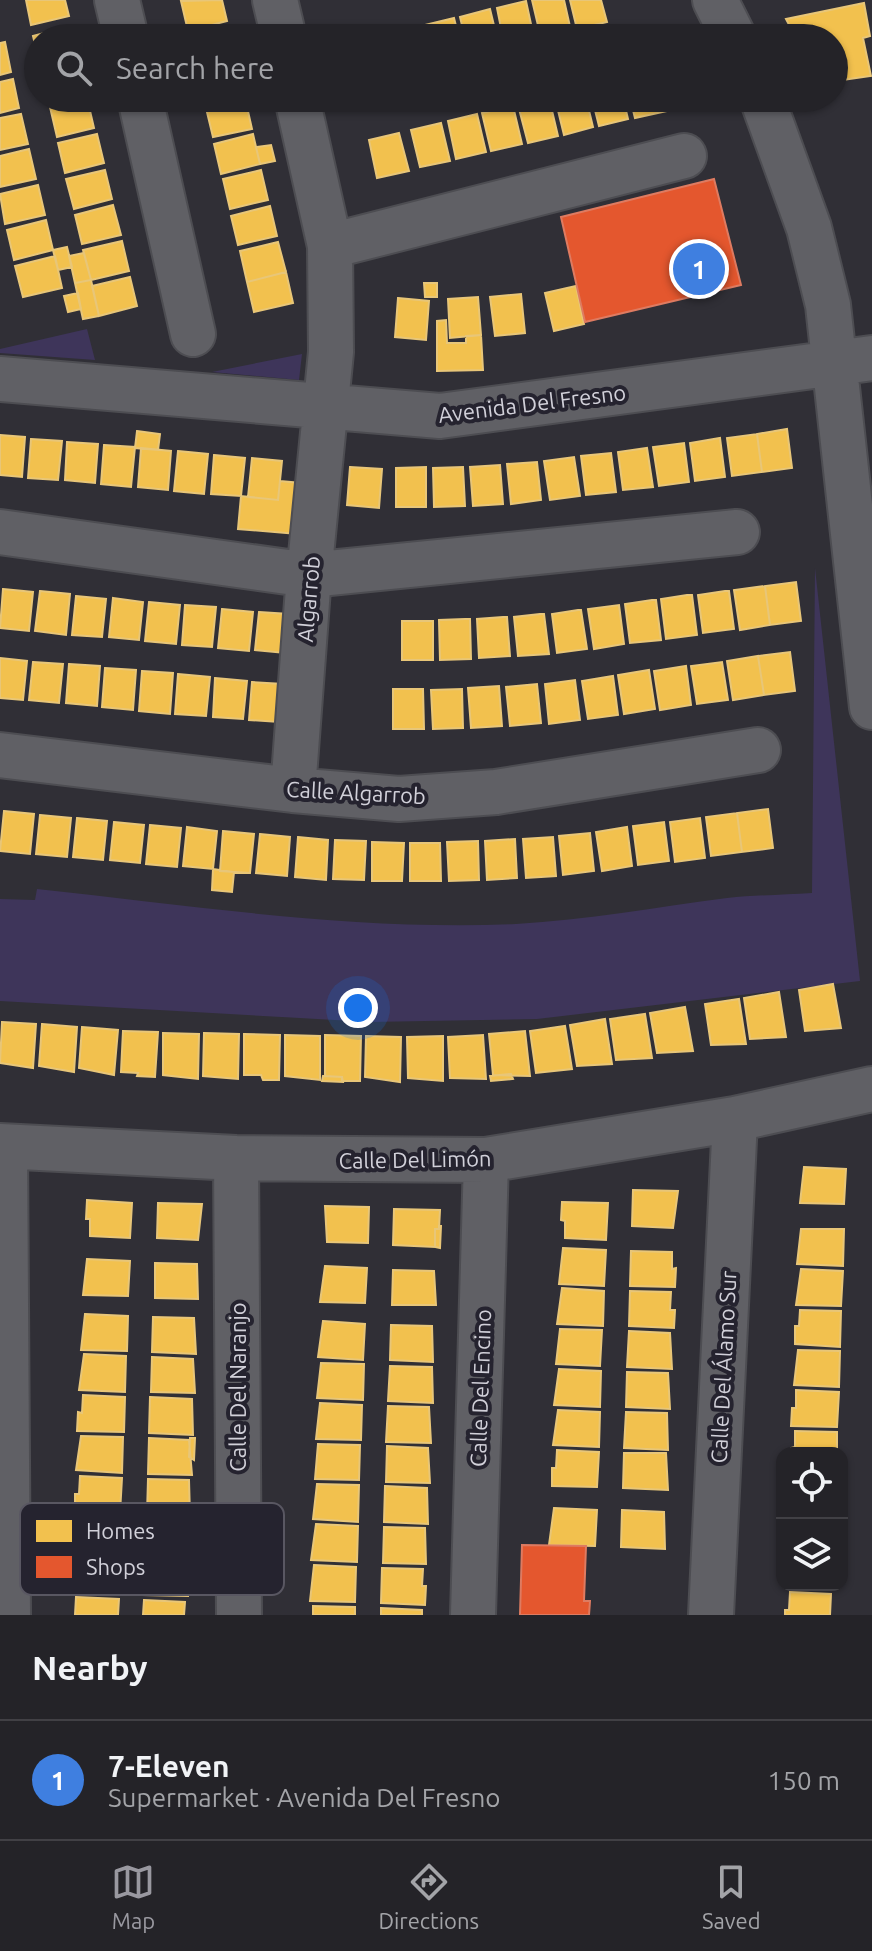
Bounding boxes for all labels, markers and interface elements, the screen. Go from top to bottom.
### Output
search box [24,24,848,112]
icon: search [52,46,96,90]
text: Search here [116,51,275,85]
pin: 1 [673,239,725,299]
street label: Avenida Del Fresno [437,379,627,427]
street label: Algarrob [292,555,324,643]
street label: Calle Algarrob [285,776,427,808]
your location [338,988,378,1028]
street label: Calle Del Limón [338,1145,492,1173]
street label: Calle Del Álamo Sur [704,1269,741,1464]
street label: Calle Del Naranjo [225,1302,250,1472]
street label: Calle Del Encino [465,1309,495,1467]
map controls [776,1447,848,1591]
button: locate [776,1447,848,1519]
legend [20,1503,284,1595]
text: Homes [86,1518,155,1543]
button: layers [776,1519,848,1591]
text: Shops [86,1554,145,1579]
text: Nearby [32,1648,147,1686]
text: 7-Eleven [108,1749,230,1783]
text: 1 [51,1766,65,1795]
text: 150 m [768,1766,840,1795]
text: Supermarket · Avenida Del Fresno [108,1783,501,1812]
tab: Map [111,1860,155,1933]
tab: Directions [378,1860,479,1933]
tab: Saved [702,1860,761,1933]

